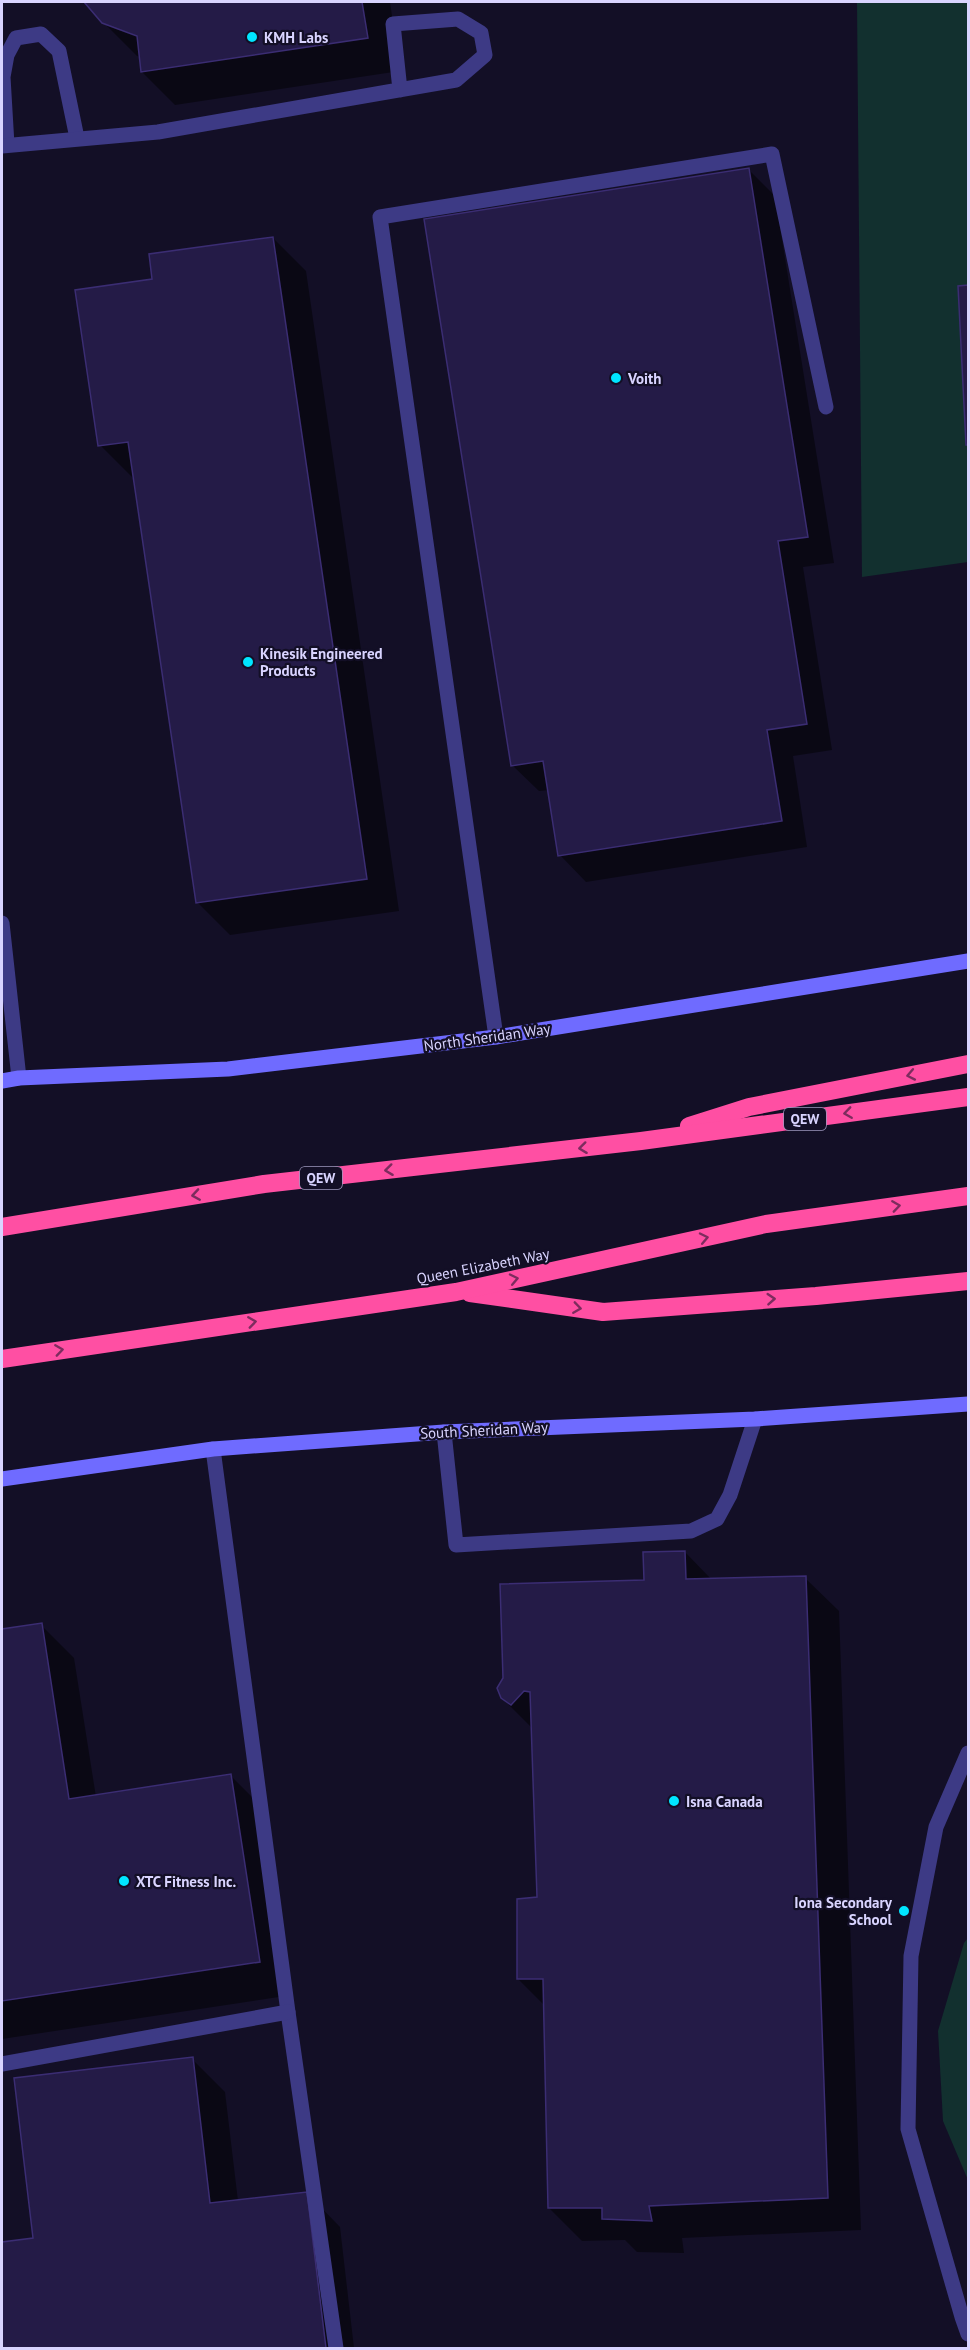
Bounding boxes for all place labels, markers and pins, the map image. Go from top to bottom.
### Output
place label: KMH Labs [264,28,328,47]
marker: KMH Labs [245,30,259,44]
place label: Voith [627,369,661,388]
marker: Voith [609,371,623,385]
place label: Kinesik Engineered Products [260,644,383,680]
marker: Kinesik Engineered Products [241,655,255,669]
place label: Isna Canada [686,1792,763,1811]
marker: Isna Canada [667,1794,681,1808]
place label: XTC Fitness Inc. [136,1872,236,1891]
marker: XTC Fitness Inc. [117,1874,131,1888]
place label: Iona Secondary School [794,1893,893,1929]
marker: Iona Secondary School [897,1904,911,1918]

